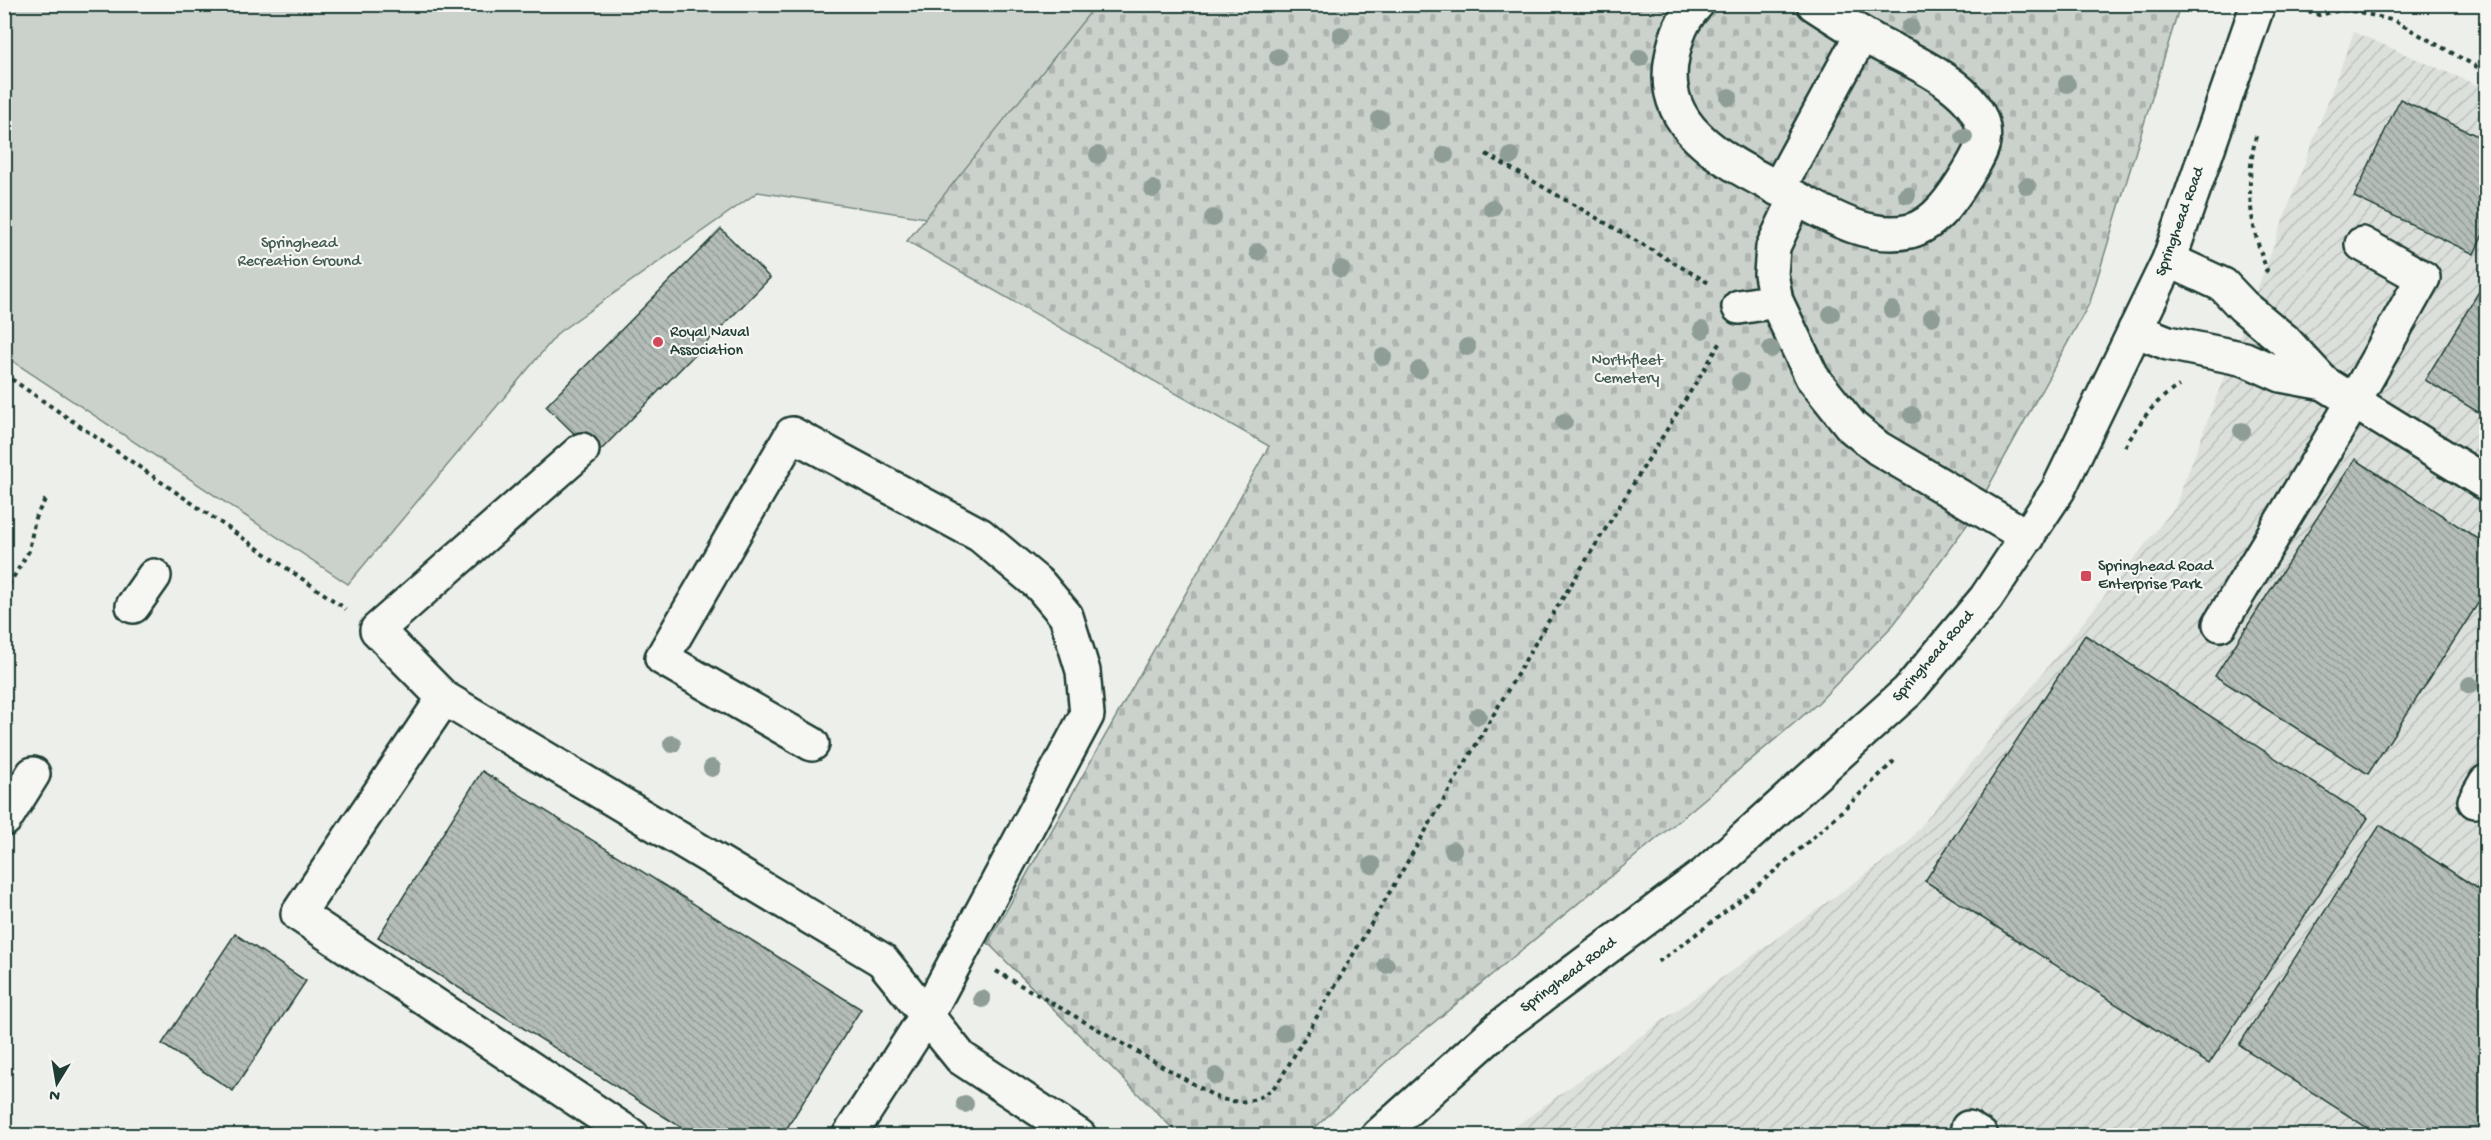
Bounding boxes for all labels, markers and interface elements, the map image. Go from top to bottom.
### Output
street label: Springhead Road [2152,163,2210,279]
park label: Springhead Recreation Ground [237,235,362,272]
place label: Royal Naval Association [670,324,750,361]
marker: Royal Naval Association [651,335,665,349]
park label: Northfleet Cemetery [1592,352,1664,389]
place label: Springhead Road Enterprise Park [2098,558,2215,595]
marker: Springhead Road Enterprise Park [2079,569,2093,583]
street label: Springhead Road [1889,606,1980,707]
street label: Springhead Road [1517,933,1622,1018]
north arrow [27,1053,87,1113]
text: N [47,1084,62,1105]

